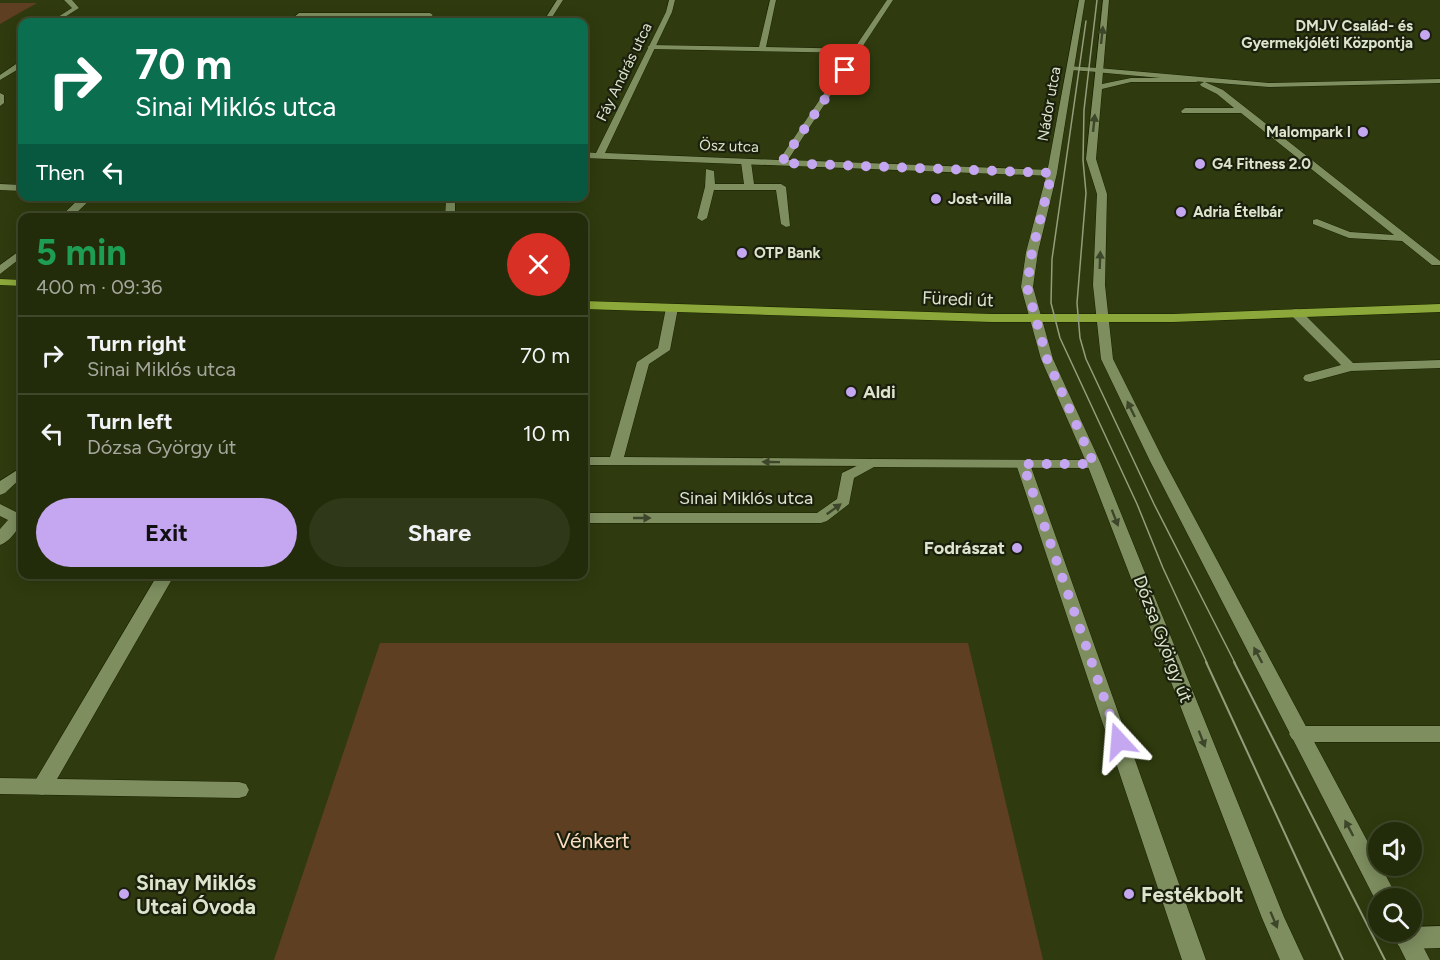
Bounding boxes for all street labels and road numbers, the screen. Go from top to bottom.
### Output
street label: Fáy András utca [592,20,656,124]
street label: Nádor utca [1034,65,1064,143]
street label: Ösz utca [699,136,759,156]
street label: Füredi út [922,287,994,311]
street label: Sinai Miklós utca [679,487,813,509]
street label: Dózsa György út [1129,572,1197,706]

